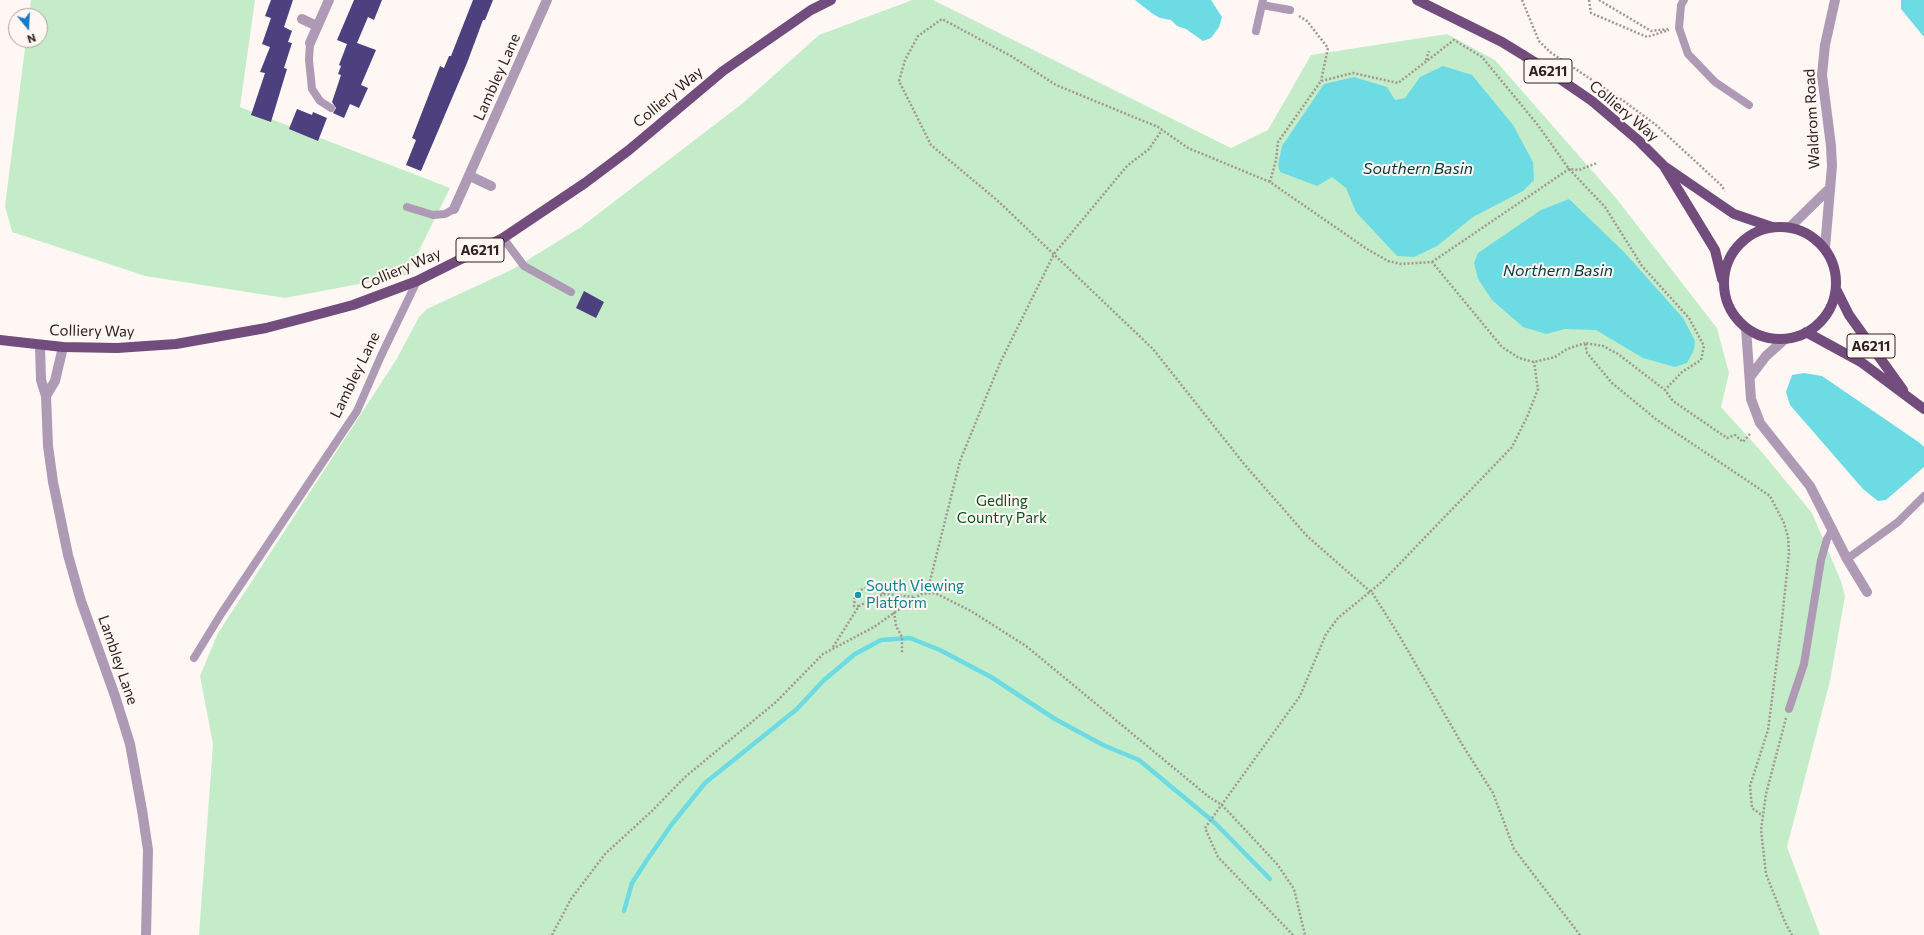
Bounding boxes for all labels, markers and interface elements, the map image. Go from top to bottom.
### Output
north arrow [8,8,48,48]
text: N [26,31,38,46]
street label: Lambley Lane [470,31,524,123]
road number: A6211 [1524,59,1572,83]
street label: Colliery Way [630,63,706,131]
street label: Waldrom Road [1800,68,1824,170]
street label: Colliery Way [1586,77,1662,145]
water label: Southern Basin [1363,159,1473,179]
road number: A6211 [456,238,504,262]
street label: Colliery Way [358,244,444,294]
water label: Northern Basin [1503,261,1613,281]
street label: Colliery Way [49,321,135,341]
street label: Lambley Lane [326,329,384,421]
road number: A6211 [1847,334,1895,358]
park label: Gedling Country Park [957,492,1047,527]
place label: South Viewing Platform [866,577,964,612]
marker: South Viewing Platform [853,590,863,600]
street label: Lambley Lane [94,613,142,707]

